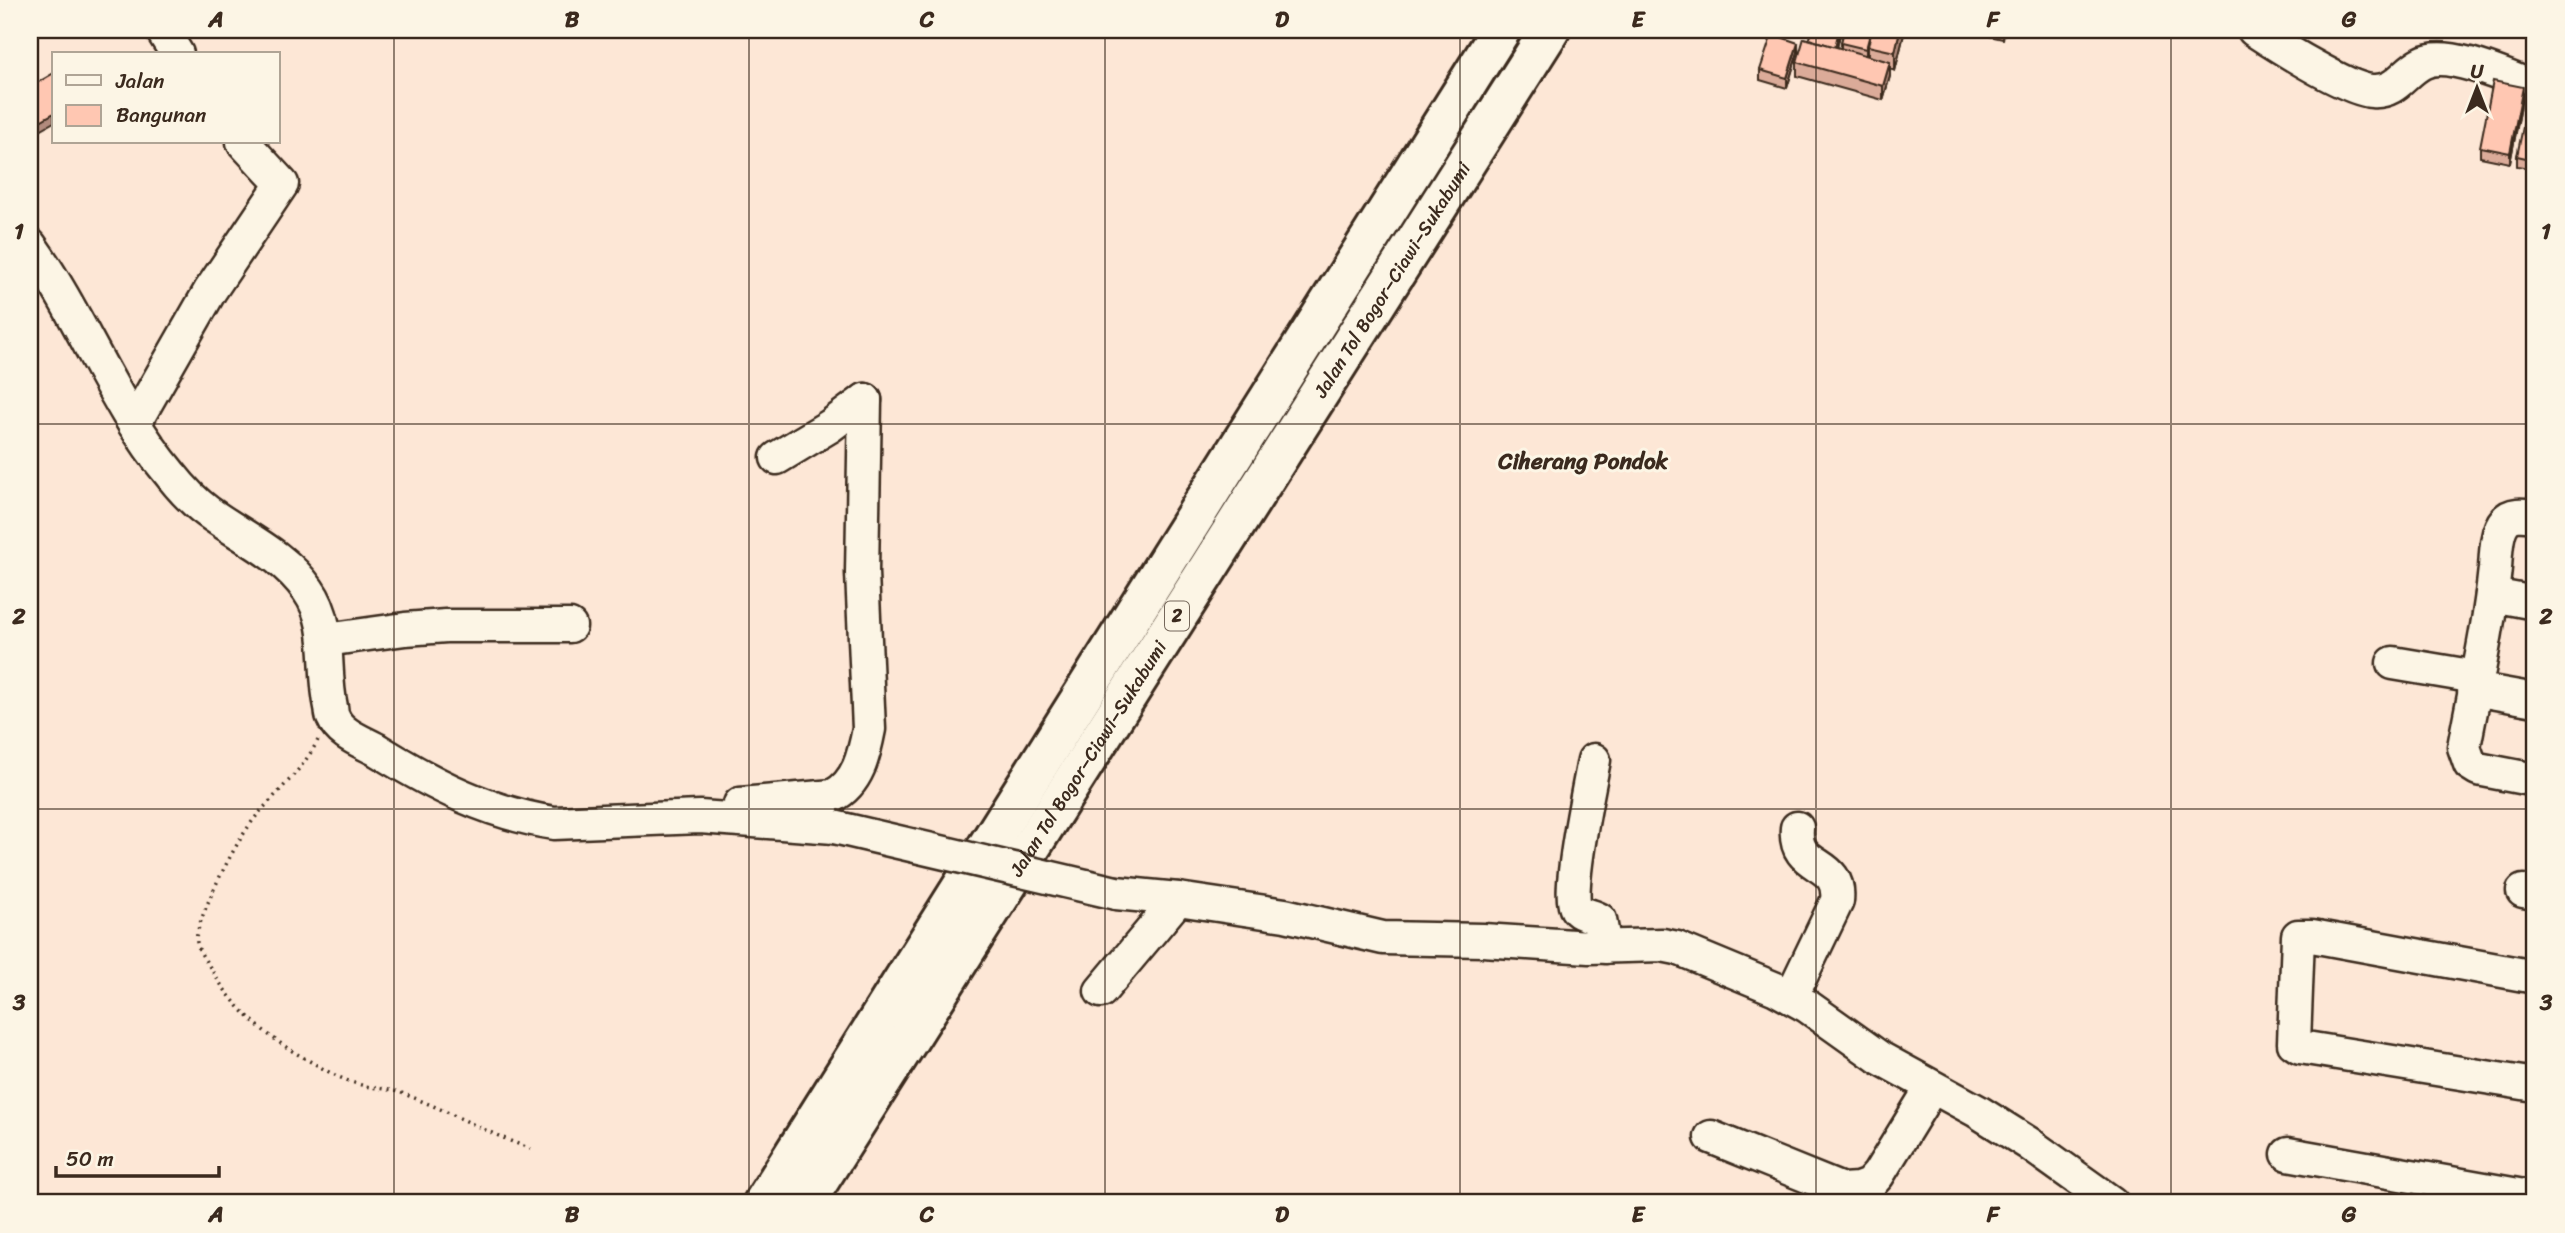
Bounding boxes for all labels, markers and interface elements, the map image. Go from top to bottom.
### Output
text: A [207,0,224,40]
text: B [565,0,580,40]
text: C [919,0,935,40]
text: D [1275,0,1290,40]
text: E [1632,0,1647,40]
text: F [1986,0,2001,40]
text: G [2341,0,2357,40]
legend [52,52,280,144]
north arrow [2442,52,2512,122]
text: U [2471,55,2485,88]
text: Jalan [115,62,164,100]
text: Bangunan [116,96,206,134]
street label: Jalan Tol Bogor–Ciawi–Sukabumi [1304,155,1480,405]
text: 1 [14,211,24,252]
text: 1 [2541,211,2551,252]
district label: Ciherang Pondok [1497,441,1669,482]
text: 2 [11,596,26,637]
text: 2 [2538,596,2553,637]
road number: 2 [1165,602,1189,630]
street label: Jalan Tol Bogor–Ciawi–Sukabumi [1000,633,1176,884]
text: 3 [12,982,26,1023]
text: 3 [2539,982,2553,1023]
scale bar [56,1135,219,1179]
text: 50 m [66,1140,114,1178]
text: A [207,1194,224,1233]
text: B [565,1194,580,1233]
text: C [919,1194,935,1233]
text: D [1275,1194,1290,1233]
text: E [1632,1194,1647,1233]
text: F [1986,1194,2001,1233]
text: G [2341,1194,2357,1233]

